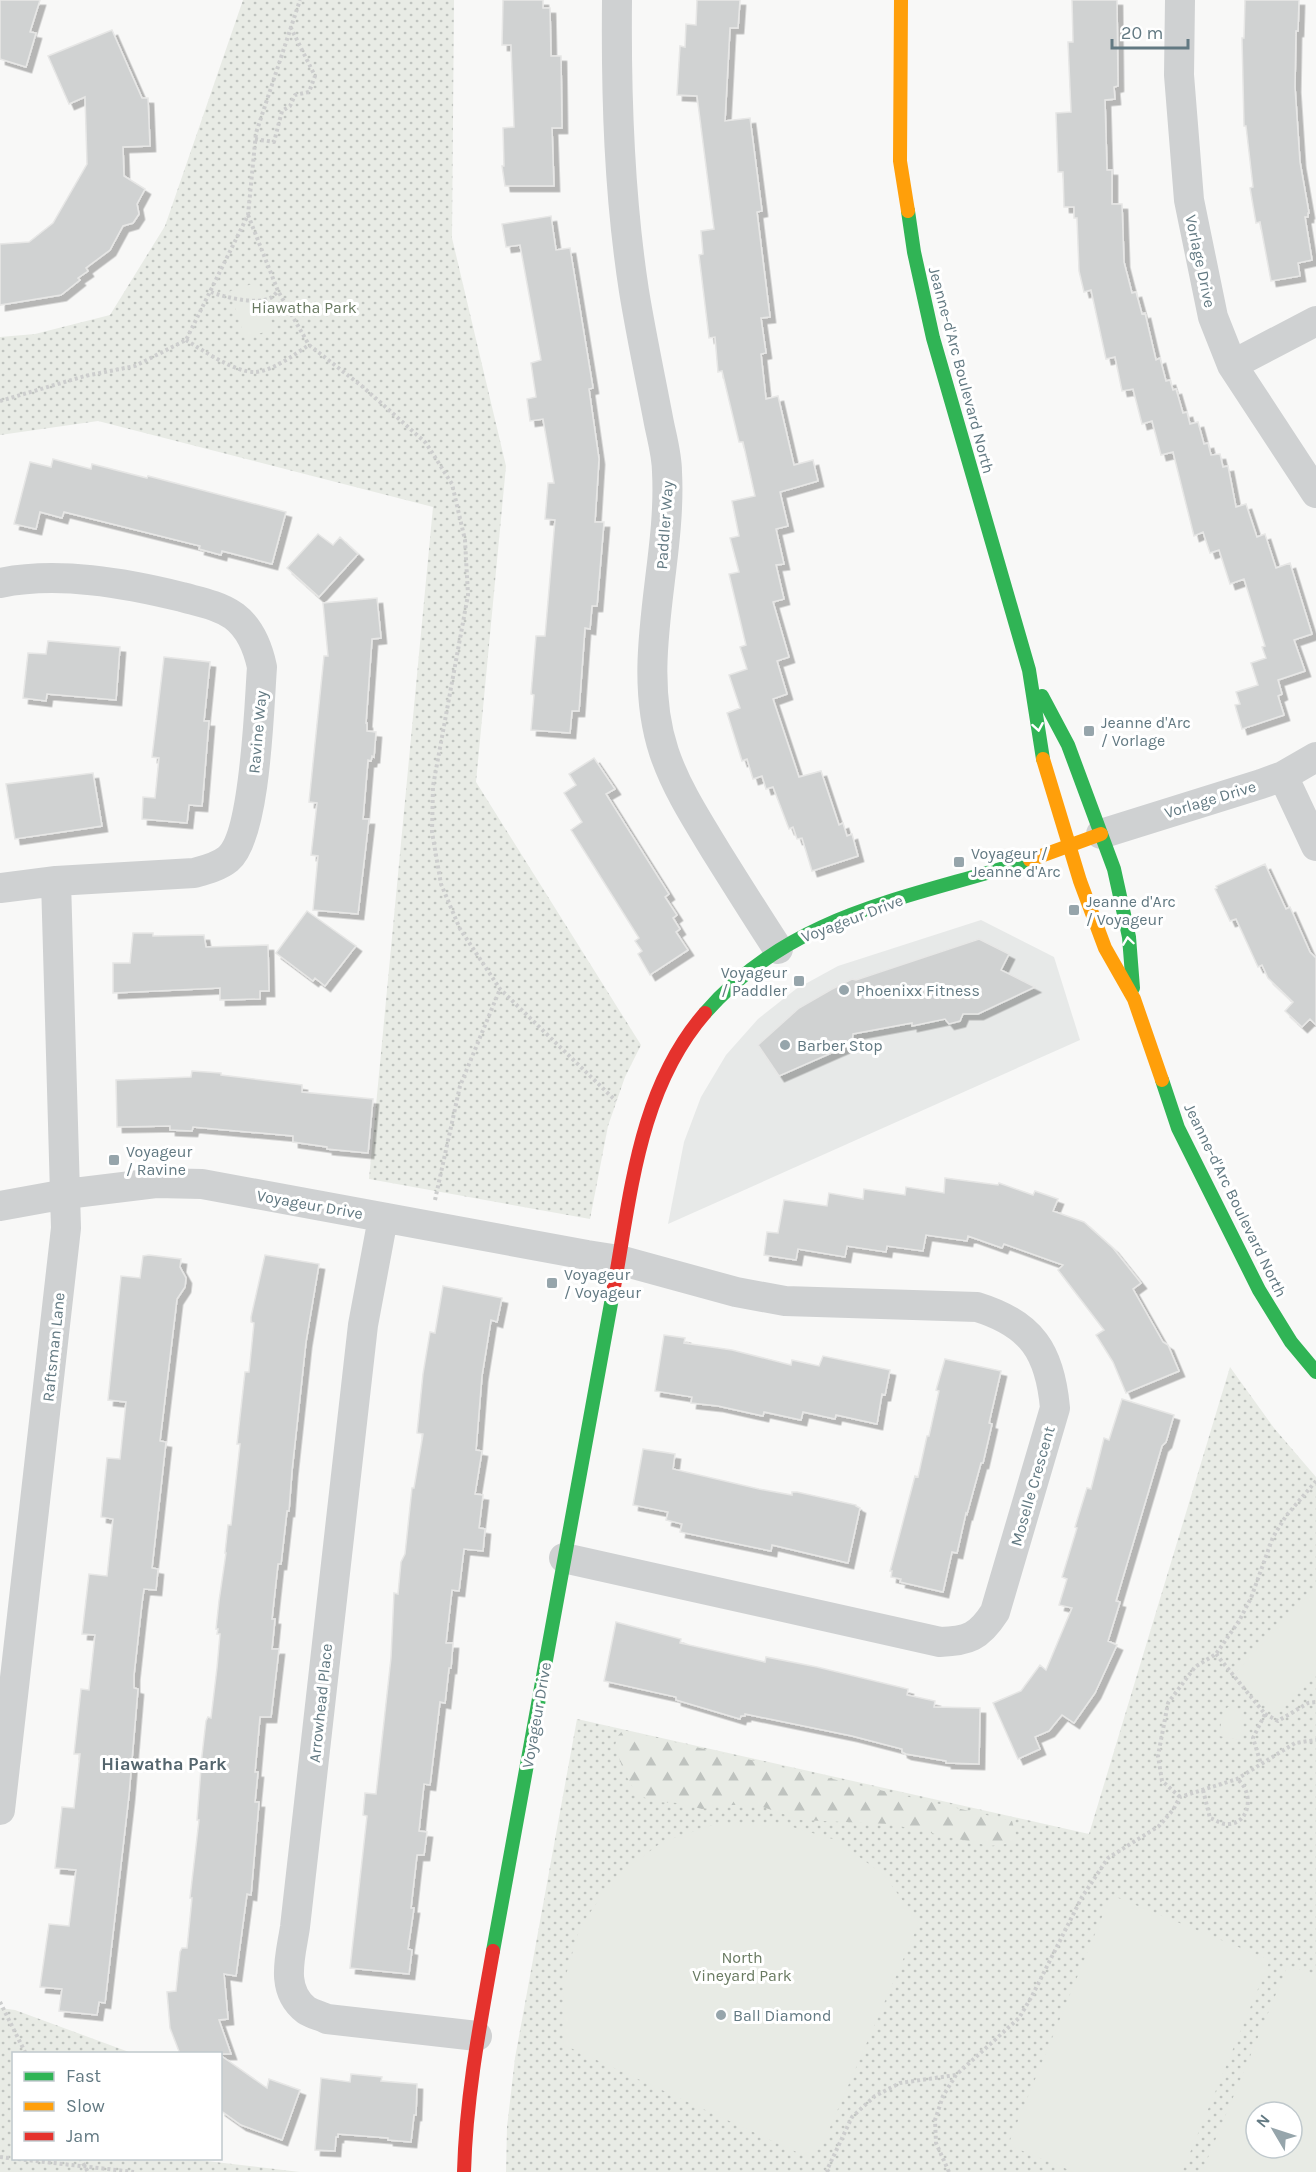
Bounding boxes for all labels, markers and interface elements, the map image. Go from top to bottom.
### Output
scale bar [1112,12,1188,50]
text: 20 m [1121,22,1163,44]
street label: Vorlage Drive [1181,213,1220,309]
street label: Jeanne-d'Arc Boulevard North [925,265,998,476]
park label: Hiawatha Park [251,298,357,317]
street label: Paddler Way [652,479,677,570]
street label: Ravine Way [244,689,271,774]
place label: Jeanne d'Arc / Vorlage [1101,713,1191,750]
one-way arrow [1032,723,1044,732]
marker: Jeanne d'Arc / Vorlage [1082,724,1096,738]
street label: Vorlage Drive [1162,777,1258,822]
place label: Voyageur / Jeanne d'Arc [971,844,1061,881]
marker: Voyageur / Jeanne d'Arc [952,855,966,869]
street label: Voyageur Drive [799,890,906,947]
place label: Jeanne d'Arc / Voyageur [1086,892,1176,929]
marker: Jeanne d'Arc / Voyageur [1067,903,1081,917]
one-way arrow [1123,936,1135,945]
place label: Voyageur / Paddler [721,963,787,1000]
marker: Voyageur / Paddler [792,974,806,988]
place label: Phoenixx Fitness [856,981,980,1000]
marker: Phoenixx Fitness [837,983,851,997]
place label: Barber Stop [797,1036,883,1055]
marker: Barber Stop [778,1038,792,1052]
street label: Jeanne-d'Arc Boulevard North [1180,1100,1291,1300]
place label: Voyageur / Ravine [126,1142,192,1179]
marker: Voyageur / Ravine [107,1153,121,1167]
street label: Voyageur Drive [255,1186,364,1223]
place label: Voyageur / Voyageur [564,1265,641,1302]
marker: Voyageur / Voyageur [545,1276,559,1290]
street label: Raftsman Lane [38,1291,69,1403]
street label: Moselle Crescent [1006,1424,1059,1548]
street label: Arrowhead Place [305,1643,336,1764]
street label: Voyageur Drive [518,1661,555,1770]
district label: Hiawatha Park [101,1753,227,1775]
park label: North Vineyard Park [692,1948,792,1985]
place label: Ball Diamond [733,2006,832,2025]
marker: Ball Diamond [714,2008,728,2022]
legend [12,2052,222,2160]
text: Fast [66,2065,101,2087]
text: Slow [66,2095,105,2117]
north arrow [1244,2100,1304,2160]
text: N [1252,2110,1274,2131]
text: Jam [66,2125,100,2147]

